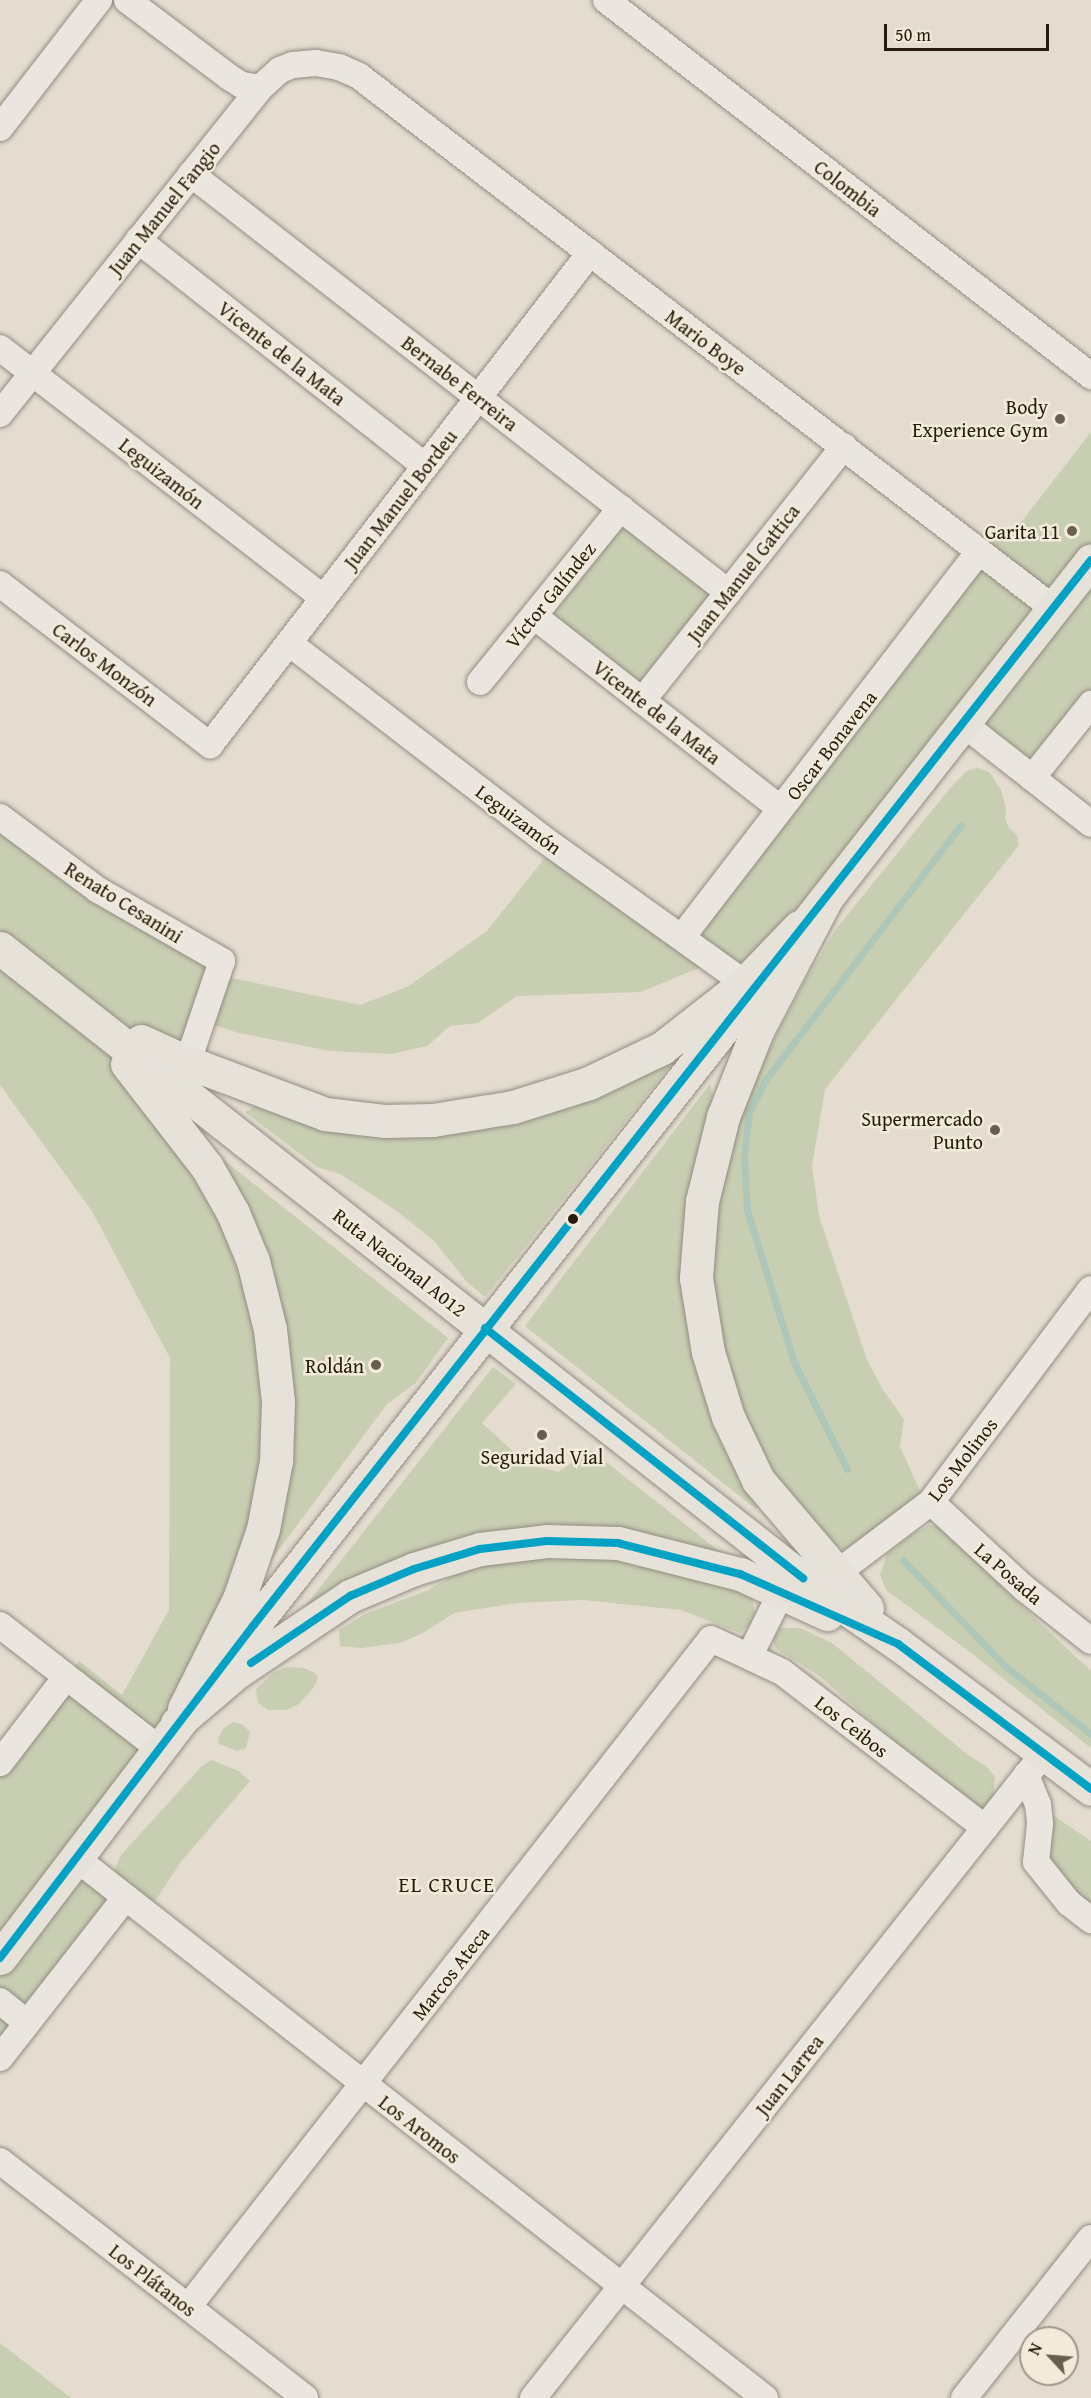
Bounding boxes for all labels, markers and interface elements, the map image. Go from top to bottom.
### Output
scale bar [887,12,1052,50]
text: 50 m [895,21,931,48]
street label: Juan Manuel Fangio [103,136,225,280]
street label: Colombia [810,154,886,222]
street label: Vicente de la Mata [213,296,351,410]
street label: Mario Boye [661,304,751,380]
street label: Bernabe Ferreira [397,330,523,436]
place label: Body Experience Gym [912,395,1048,442]
marker: Body Experience Gym [1053,412,1067,426]
street label: Juan Manuel Bordeu [338,425,462,573]
street label: Leguizamón [115,432,209,514]
street label: Juan Manuel Gattica [682,499,804,647]
place label: Garita 11 [985,519,1060,543]
marker: Garita 11 [1065,524,1079,538]
street label: Víctor Galíndez [500,537,600,653]
street label: Carlos Monzón [48,617,162,711]
street label: Vicente de la Mata [588,655,726,769]
street label: Oscar Bonavena [781,685,881,805]
street label: Leguizamón [471,779,567,859]
street label: Renato Cesanini [61,856,187,948]
place label: Supermercado Punto [861,1106,983,1153]
marker: Supermercado Punto [988,1123,1002,1137]
street label: Ruta Nacional A012 [329,1203,471,1321]
unlabelled marker [567,1213,579,1225]
place label: Roldán [305,1353,364,1377]
marker: Roldán [369,1358,383,1372]
street label: Los Molinos [922,1412,1002,1506]
marker: Seguridad Vial [535,1428,549,1442]
place label: Seguridad Vial [481,1444,603,1468]
street label: La Posada [970,1537,1048,1609]
street label: Los Ceibos [810,1690,894,1762]
district label: EL CRUCE [399,1872,495,1898]
street label: Marcos Ateca [406,1921,494,2025]
street label: Juan Larrea [750,2030,828,2120]
street label: Los Aromos [374,2090,466,2168]
street label: Los Plátanos [105,2239,201,2321]
north arrow [1019,2326,1079,2386]
text: N [1021,2339,1048,2359]

